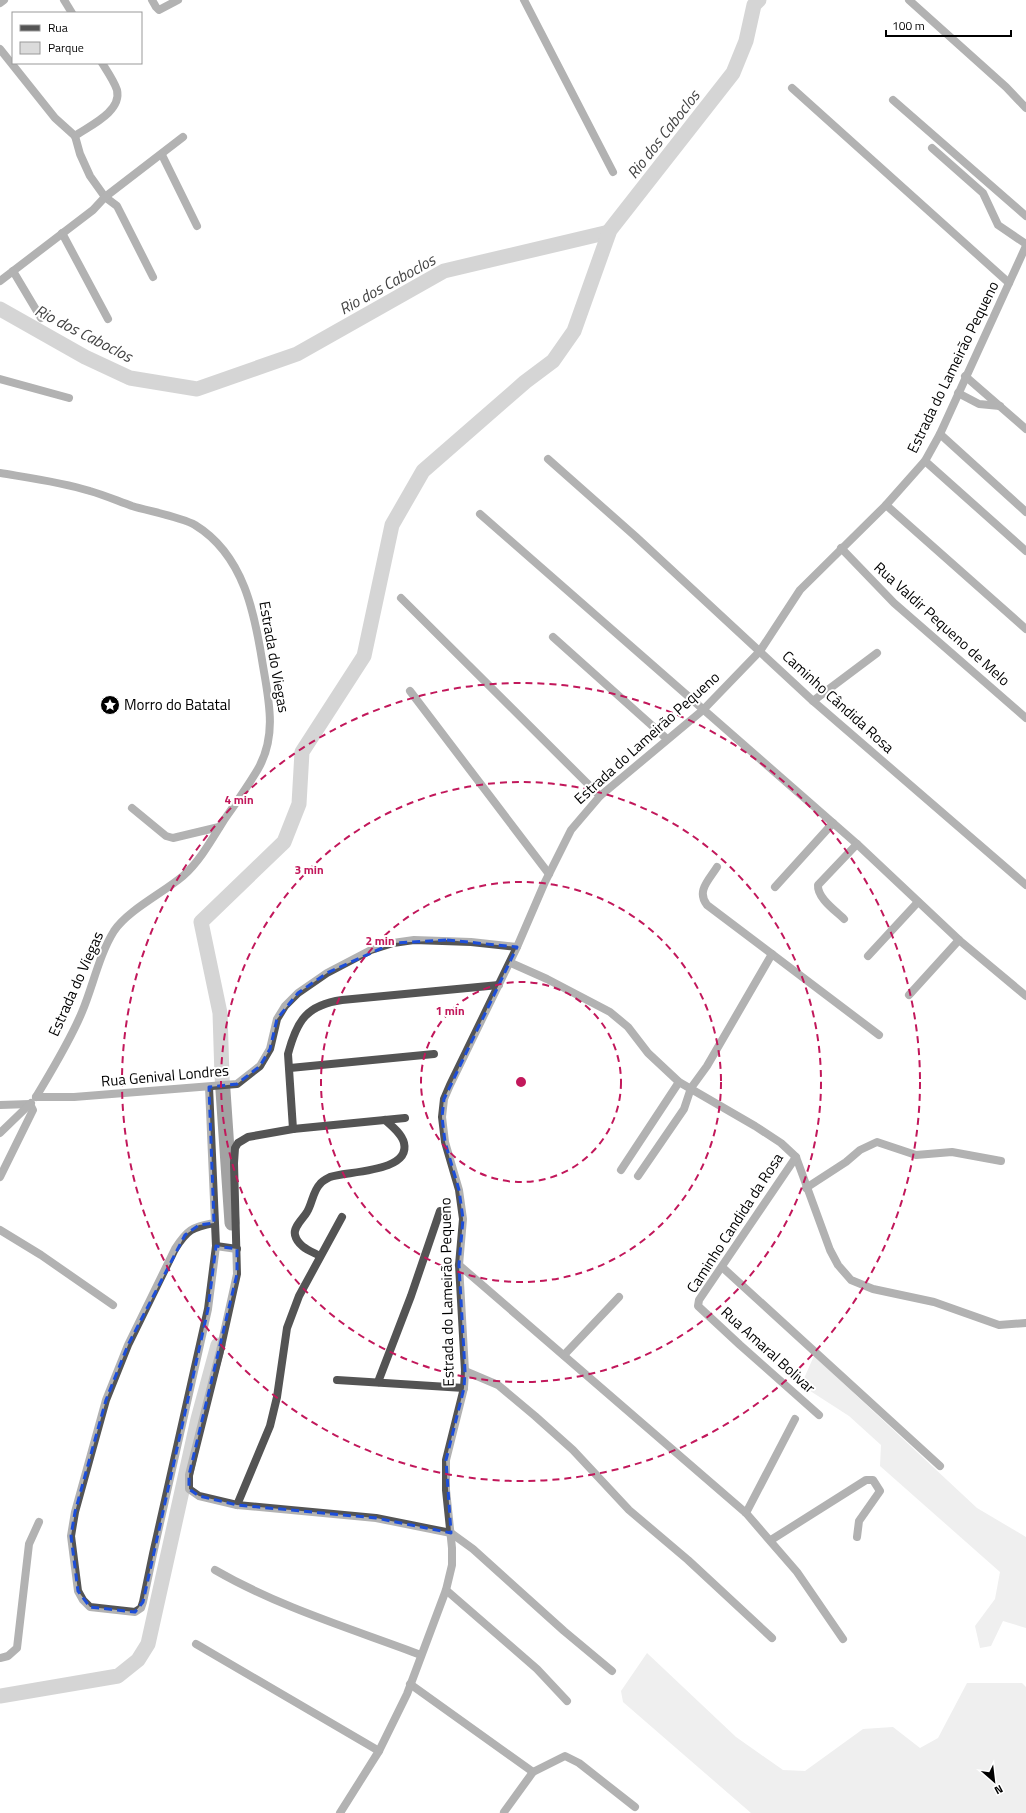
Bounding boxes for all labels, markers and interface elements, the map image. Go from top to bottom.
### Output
legend [12,12,142,64]
scale bar [886,12,1011,38]
text: 100 m [892,16,925,35]
text: Rua [48,18,68,37]
text: Parque [48,38,84,57]
water label: Rio dos Caboclos [621,84,706,183]
water label: Rio dos Caboclos [335,247,440,320]
street label: Estrada do Lameirão Pequeno [901,277,1004,457]
water label: Rio dos Caboclos [31,298,138,368]
street label: Rua Valdir Pequeno de Melo [869,556,1016,691]
street label: Estrada do Viegas [253,599,296,715]
street label: Caminho Cândida Rosa [777,645,900,759]
street label: Estrada do Lameirão Pequeno [569,666,725,809]
place label: Morro do Batatal [124,693,231,716]
place icon: Morro do Batatal [99,694,121,716]
text: 4 min [224,790,254,809]
text: 3 min [294,860,324,879]
street label: Estrada do Viegas [42,928,109,1040]
text: 2 min [365,931,395,950]
text: 1 min [435,1001,465,1020]
street label: Rua Genival Londres [100,1058,230,1093]
centre of rings [514,1075,528,1089]
street label: Caminho Candida da Rosa [681,1148,789,1297]
street label: Estrada do Lameirão Pequeno [433,1197,460,1387]
street label: Rua Amaral Bolivar [716,1301,821,1398]
north arrow [974,1761,1014,1801]
text: N [992,1781,1006,1799]

